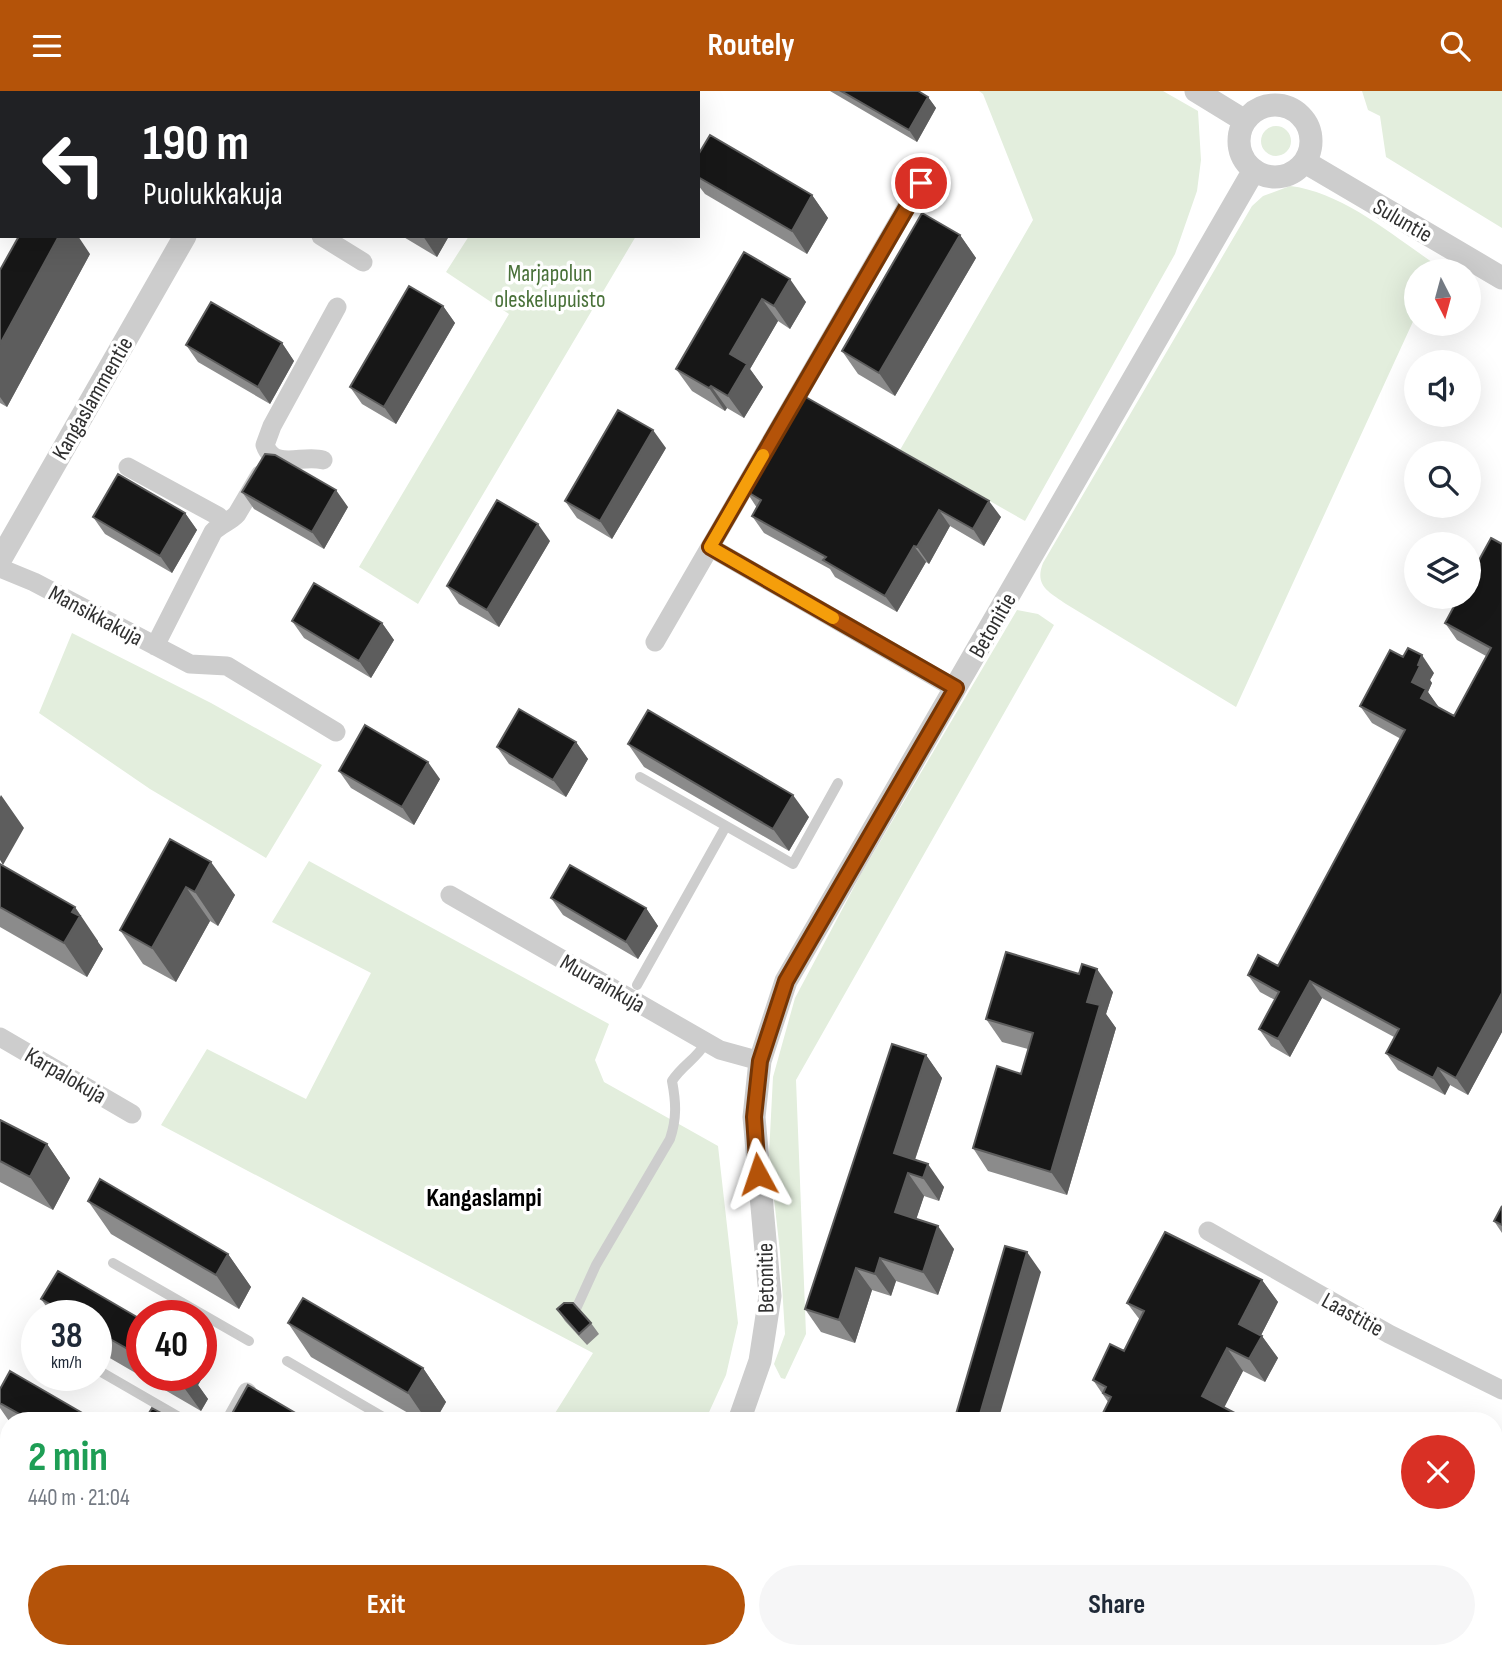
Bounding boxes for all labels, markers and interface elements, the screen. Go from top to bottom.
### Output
text: Routely [707,26,795,65]
icon: menu [28,27,66,65]
icon: search [1436,27,1474,65]
text: 190 m [143,115,249,174]
icon: left [28,119,119,210]
pin [891,153,951,213]
icon: arrive [902,164,940,202]
text: Puolukkakuja [143,175,283,214]
street label: Suluntie [1368,193,1437,249]
north arrow [1404,259,1480,336]
map controls [1404,259,1481,609]
park label: Marjapolun oleskelupuisto [495,260,605,314]
street label: Kangaslammentie [46,332,139,465]
button: sound [1404,350,1481,427]
button: search [1404,441,1481,518]
button: layers [1404,532,1481,609]
street label: Mansikkakuja [44,579,147,652]
street label: Betonitie [963,588,1023,663]
street label: Muurainkuja [555,948,650,1019]
street label: Karpalokuja [20,1041,111,1110]
position arrow [721,1137,795,1211]
district label: Kangaslampi [426,1183,542,1214]
street label: Betonitie [751,1243,781,1313]
street label: Laastitie [1317,1287,1388,1343]
speed limit sign: 40 [126,1300,217,1391]
text: 38 [50,1315,83,1358]
text: km/h [51,1352,82,1373]
text: 2 min [28,1432,108,1483]
button: close [1401,1435,1475,1509]
text: 440 m · 21:04 [28,1484,130,1512]
button: Exit [28,1565,745,1645]
button: Share [759,1565,1475,1645]

